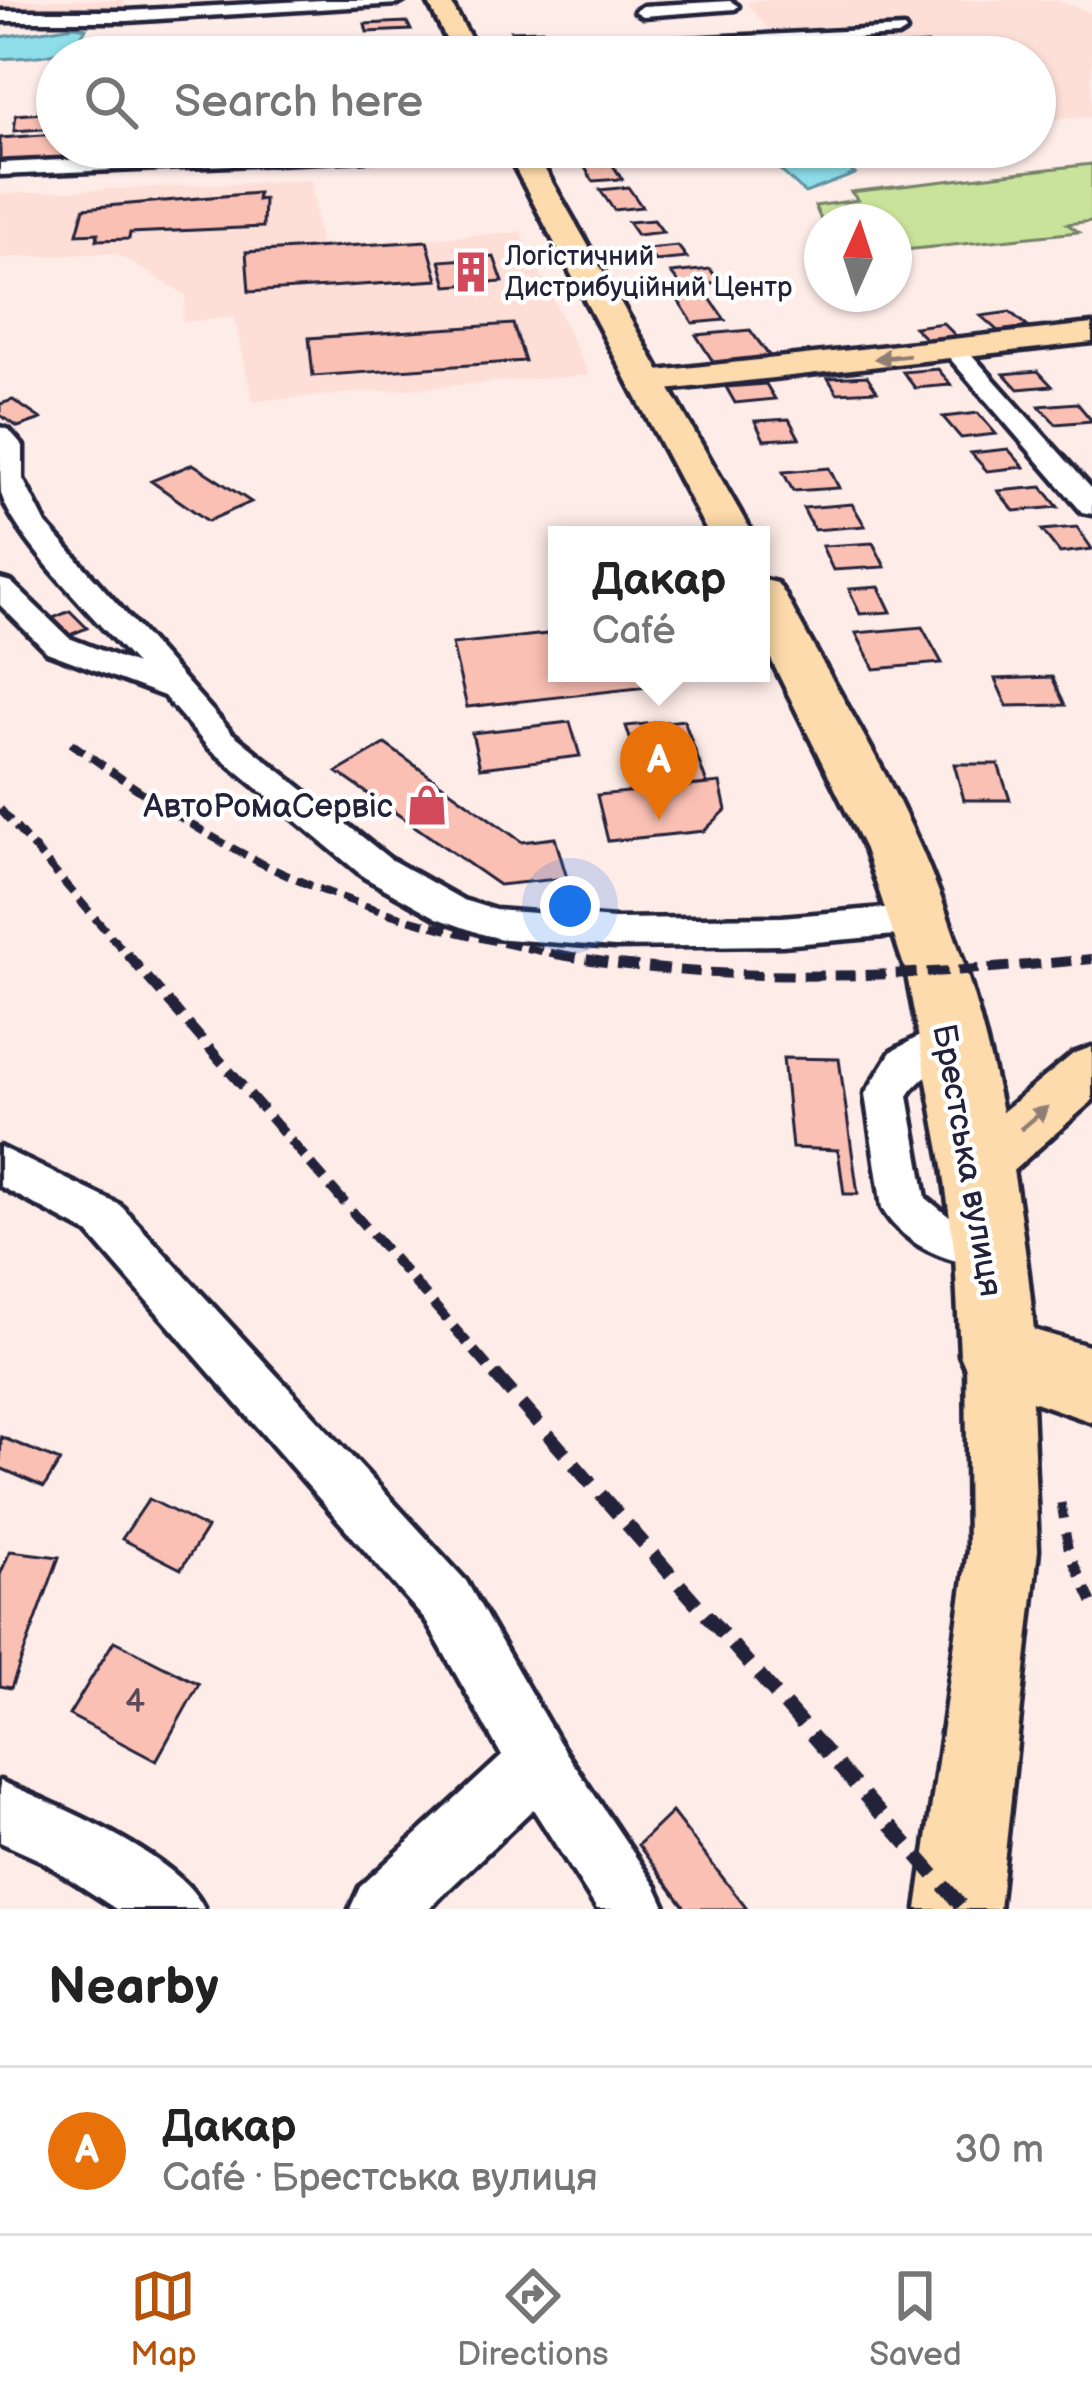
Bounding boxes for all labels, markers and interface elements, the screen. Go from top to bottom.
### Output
search box [36,36,1056,168]
icon: search [78,69,144,135]
text: Search here [174,75,423,130]
north arrow [804,204,912,312]
place label: Логістичний Дистрибуційний Центр [504,241,792,304]
building icon: Логістичний Дистрибуційний Центр [448,249,494,295]
one-way arrow [873,348,910,367]
popup [548,526,770,682]
text: Дакар [592,553,726,608]
text: Café [592,608,676,655]
pin: A [620,721,698,820]
shop icon: АвтоРомаСервіс [404,782,450,828]
place label: АвтоРомаСервіс [143,787,393,827]
your location [540,876,600,936]
street label: Брестська вулиця [923,1021,1011,1300]
one-way arrow [1019,1105,1049,1132]
house number: 4 [125,1682,145,1722]
text: Nearby [48,1957,219,2018]
text: Дакар [162,2100,296,2155]
text: A [75,2127,99,2174]
text: 30 m [954,2127,1044,2174]
text: Café · Брестська вулиця [162,2155,598,2202]
tab: Map [130,2263,197,2375]
tab: Directions [457,2263,609,2375]
tab: Saved [869,2263,962,2375]

